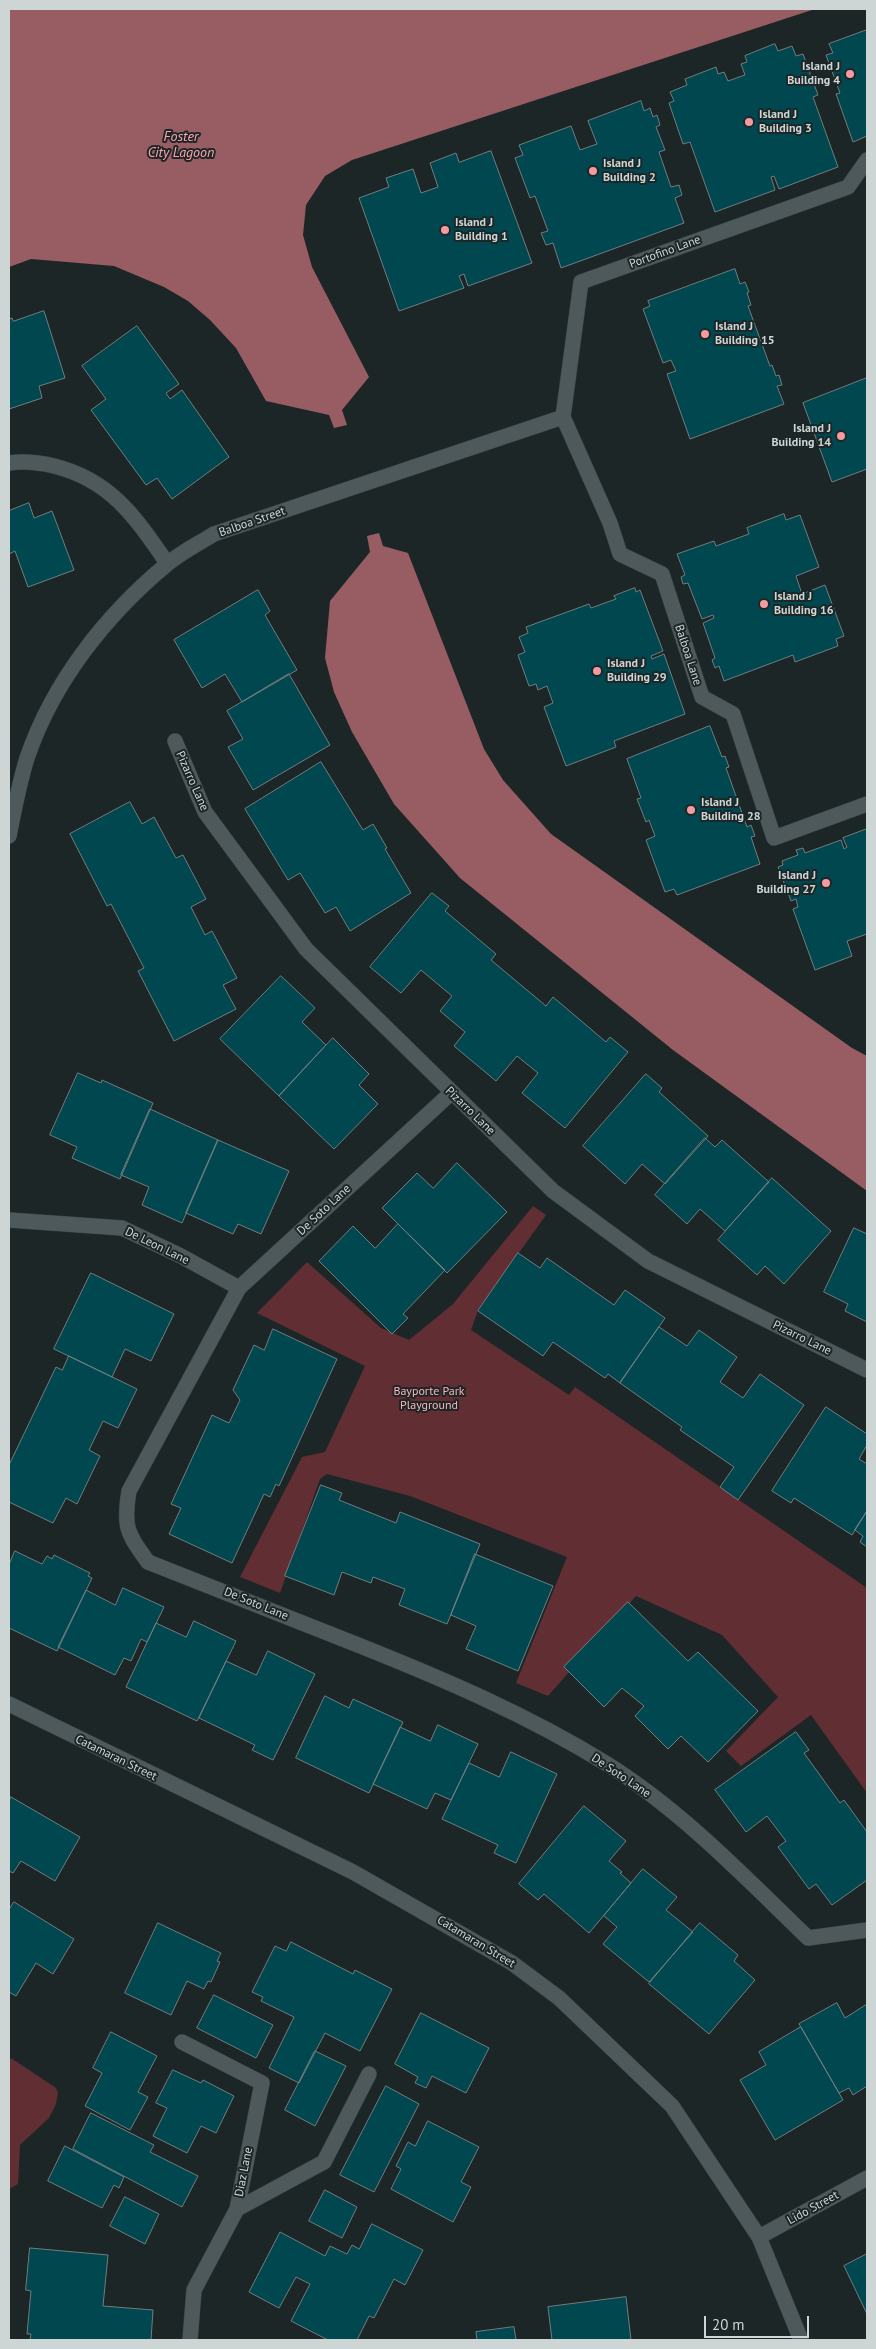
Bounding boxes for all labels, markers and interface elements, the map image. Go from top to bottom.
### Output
place label: Island J Building 4 [787,60,840,88]
marker: Island J Building 4 [844,68,856,80]
place label: Island J Building 3 [759,108,812,136]
marker: Island J Building 3 [743,116,755,128]
water label: Foster City Lagoon [148,129,214,162]
place label: Island J Building 2 [603,157,656,185]
marker: Island J Building 2 [587,165,599,177]
place label: Island J Building 1 [455,216,508,244]
marker: Island J Building 1 [439,224,451,236]
street label: Portofino Lane [627,232,703,272]
place label: Island J Building 15 [715,320,775,348]
marker: Island J Building 15 [699,328,711,340]
place label: Island J Building 14 [771,422,831,450]
marker: Island J Building 14 [835,430,847,442]
street label: Balboa Street [217,504,287,540]
place label: Island J Building 16 [774,590,834,618]
marker: Island J Building 16 [758,598,770,610]
street label: Balboa Lane [671,623,705,687]
place label: Island J Building 29 [607,657,667,685]
marker: Island J Building 29 [591,665,603,677]
street label: Pizarro Lane [172,749,212,813]
place label: Island J Building 28 [701,796,761,824]
marker: Island J Building 28 [685,804,697,816]
place label: Island J Building 27 [756,869,816,897]
marker: Island J Building 27 [820,877,832,889]
street label: Pizarro Lane [442,1084,498,1138]
street label: De Soto Lane [294,1182,354,1238]
street label: De Leon Lane [123,1224,191,1268]
street label: Pizarro Lane [770,1318,834,1358]
park label: Bayporte Park Playground [393,1385,465,1413]
street label: De Soto Lane [222,1585,290,1623]
street label: Catamaran Street [73,1732,159,1784]
street label: De Soto Lane [589,1751,653,1801]
street label: Catamaran Street [434,1913,518,1971]
street label: Diaz Lane [232,2146,256,2198]
street label: Lido Street [785,2188,841,2228]
scale bar [706,2306,811,2338]
text: 20 m [712,2315,745,2334]

